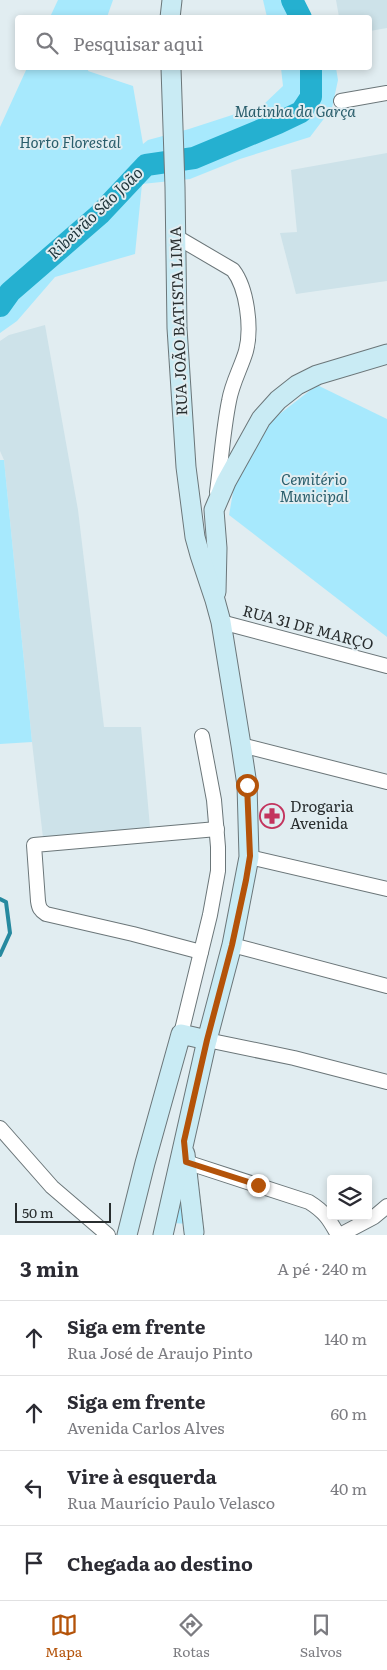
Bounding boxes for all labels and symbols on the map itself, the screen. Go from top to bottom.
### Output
park label: Matinha da Garça [234,99,356,122]
park label: Horto Florestal [19,130,122,153]
water label: Ribeirão São João [41,160,147,264]
street label: RUA JOÃO BATISTA LIMA [163,226,192,416]
park label: Cemitério Municipal [280,467,349,507]
street label: RUA 31 DE MARÇO [240,598,376,655]
route start [236,774,259,797]
place label: Drogaria Avenida [290,794,354,834]
pharmacy icon: Drogaria Avenida [259,803,285,829]
route end [247,1174,270,1197]
scale bar [15,1200,111,1223]

